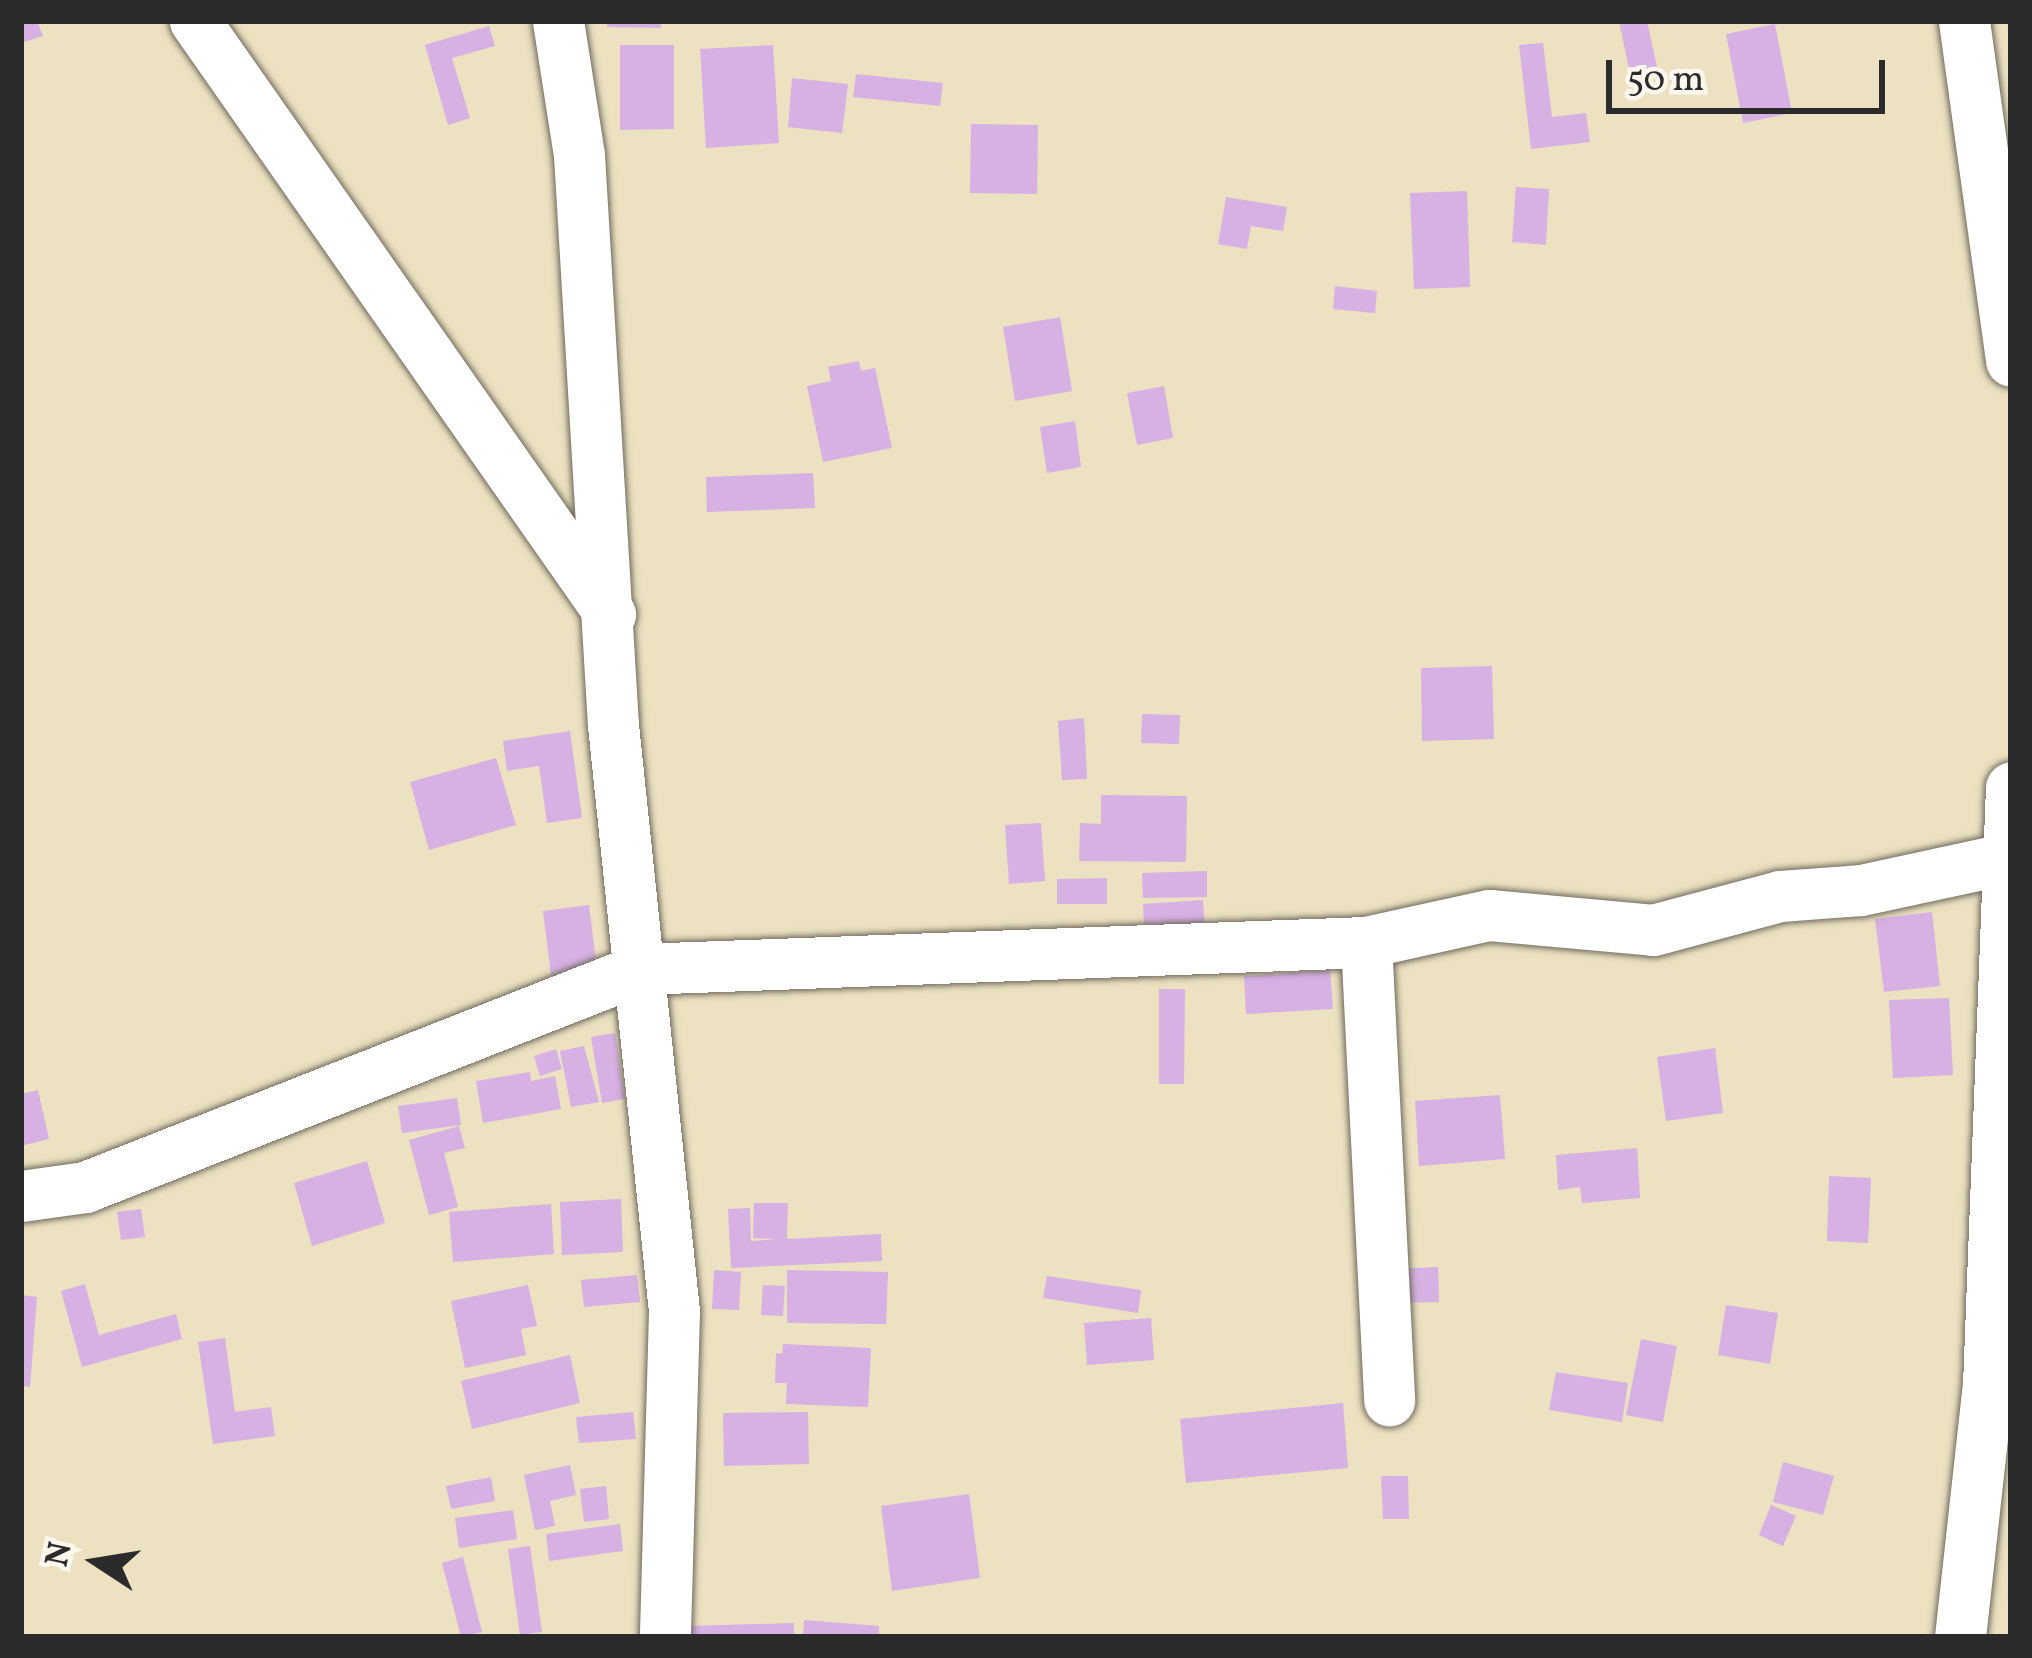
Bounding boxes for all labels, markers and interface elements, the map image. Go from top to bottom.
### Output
scale bar [1612,36,1891,110]
text: 50 m [1627,56,1704,106]
north arrow [36,1502,156,1622]
text: N [36,1538,86,1571]

